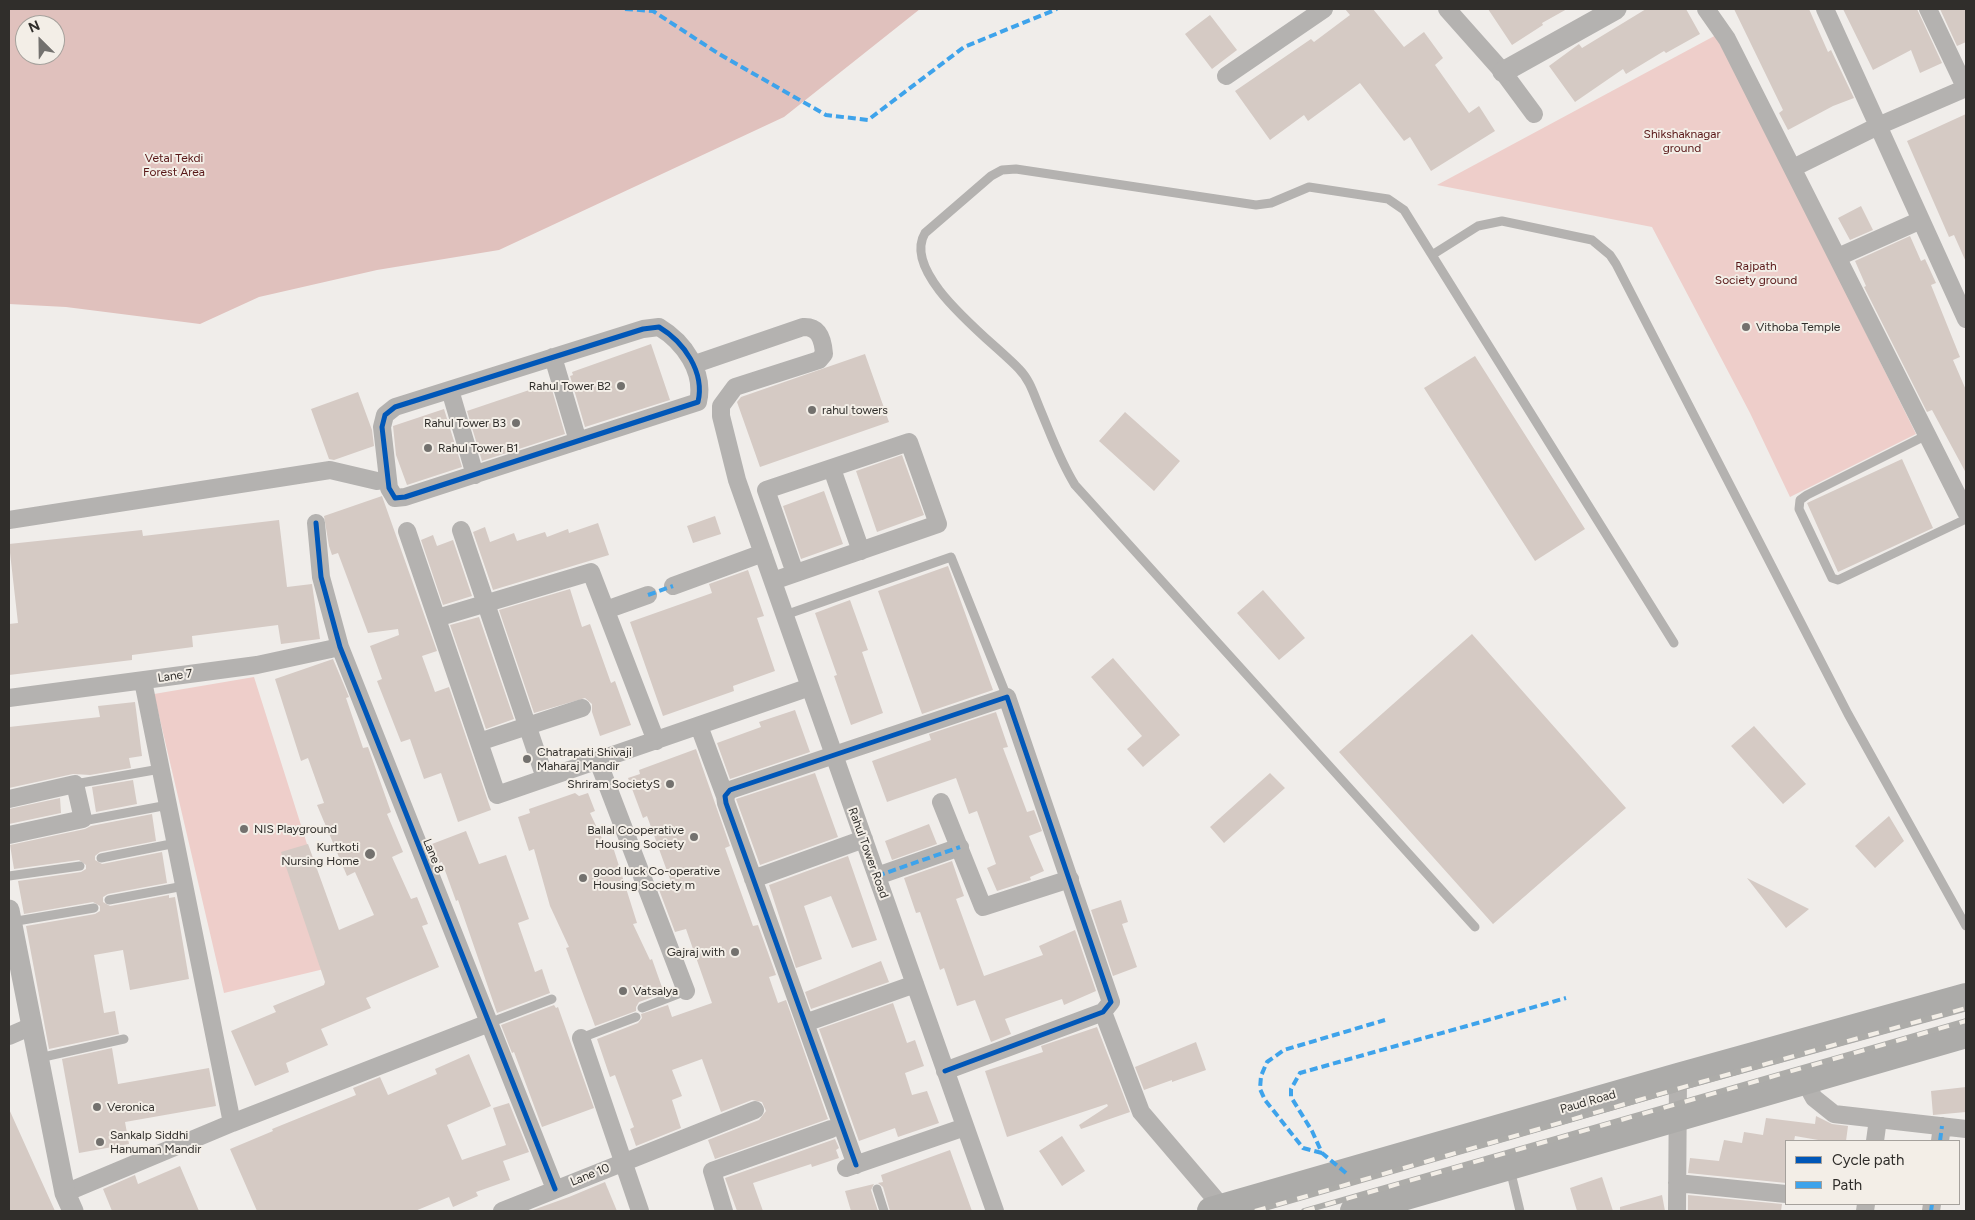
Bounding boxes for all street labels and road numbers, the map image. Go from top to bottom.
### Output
street label: Lane 7 [157,666,193,686]
street label: Rahul Tower Road [845,806,891,900]
street label: Lane 8 [420,837,446,875]
street label: Paud Road [1558,1087,1618,1117]
street label: Lane 10 [568,1161,612,1189]

